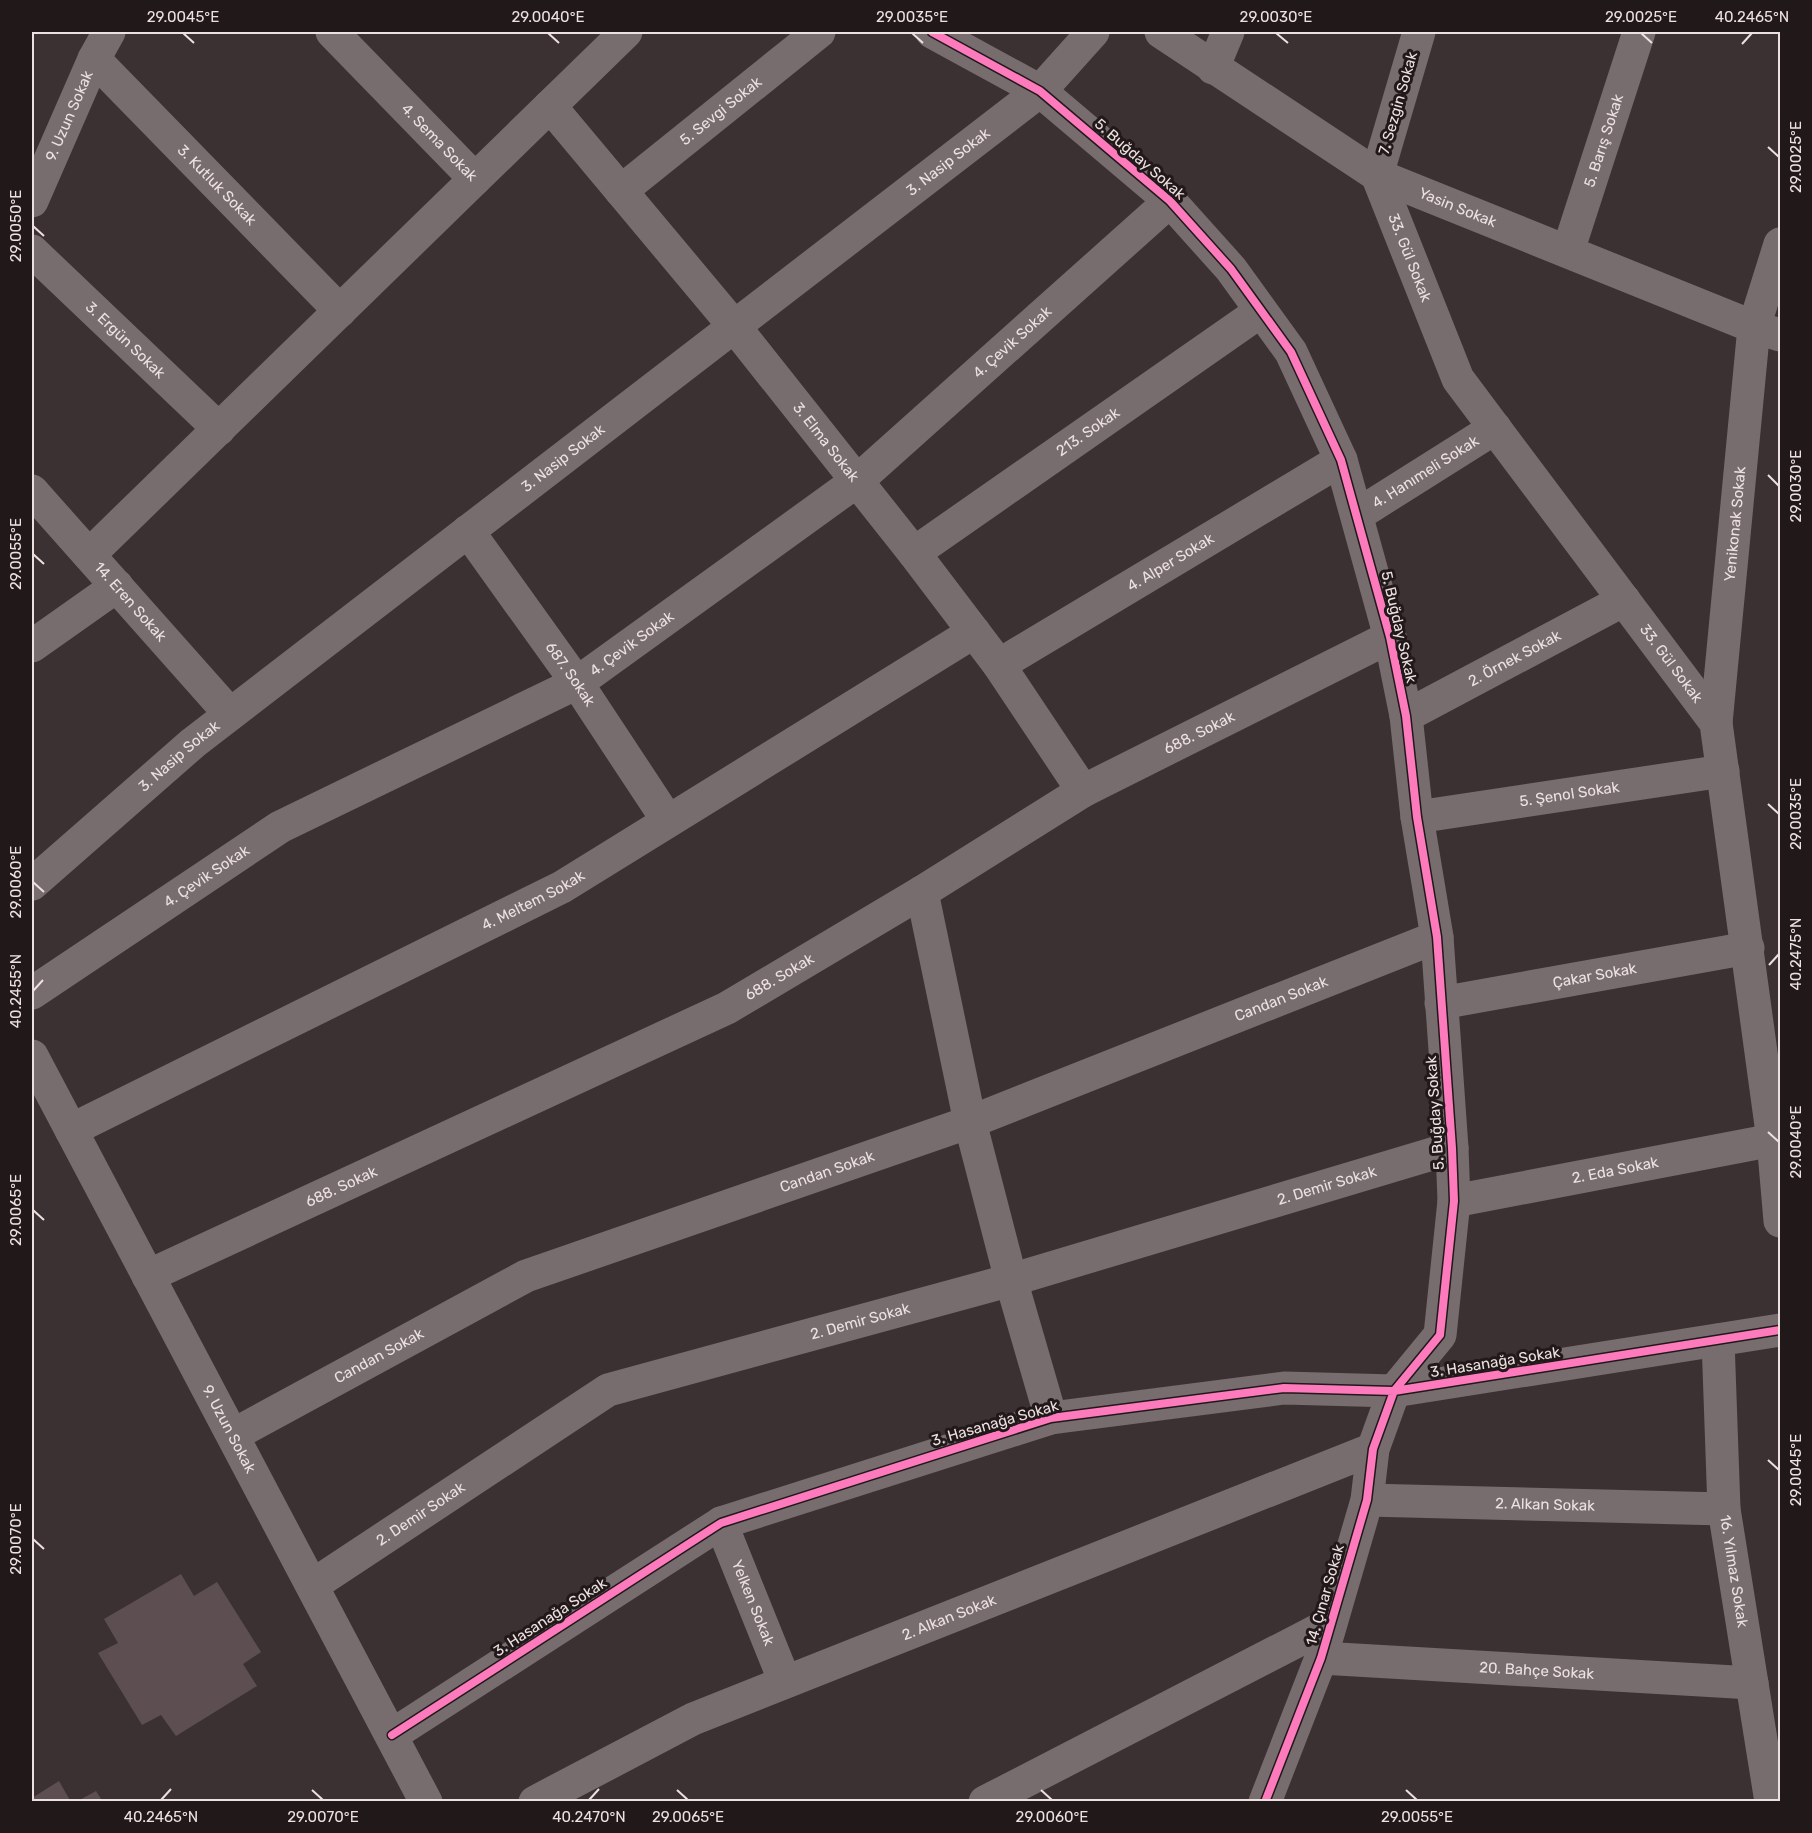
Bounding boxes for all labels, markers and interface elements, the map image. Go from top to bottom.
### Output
text: 29.0045°E [147,8,219,26]
text: 29.0040°E [511,8,585,26]
text: 29.0035°E [876,8,948,26]
text: 29.0030°E [1240,8,1312,26]
text: 29.0025°E [1605,8,1677,26]
text: 40.2465°N [1715,8,1789,26]
street label: 7. Sezgin Sokak [1375,49,1421,157]
street label: 9. Uzun Sokak [42,68,97,164]
street label: 5. Sevgi Sokak [676,72,765,149]
street label: 5. Barış Sokak [1580,92,1627,189]
street label: 4. Sema Sokak [398,100,481,185]
street label: 5. Buğday Sokak [1091,115,1189,203]
text: 29.0025°E [1787,121,1805,193]
street label: 3. Nasip Sokak [903,124,994,200]
street label: 3. Kutluk Sokak [174,141,260,229]
street label: Yasin Sokak [1416,184,1499,231]
text: 29.0050°E [7,190,25,262]
street label: 33. Gül Sokak [1384,211,1436,305]
street label: 3. Ergün Sokak [82,298,169,382]
street label: 4. Çevik Sokak [969,302,1055,382]
street label: 3. Elma Sokak [789,399,863,486]
street label: 213. Sokak [1053,403,1123,460]
street label: 3. Nasip Sokak [518,420,609,496]
street label: 4. Hanımeli Sokak [1369,431,1482,512]
text: 29.0030°E [1787,450,1805,522]
street label: Yenikonak Sokak [1721,465,1750,582]
text: 29.0055°E [7,518,25,590]
street label: 4. Alper Sokak [1124,529,1217,595]
street label: 14. Eren Sokak [90,558,170,645]
street label: 5. Buğday Sokak [1377,569,1421,685]
street label: 4. Çevik Sokak [586,607,678,680]
street label: 33. Gül Sokak [1636,620,1707,706]
street label: 2. Örnek Sokak [1465,626,1564,690]
street label: 687. Sokak [542,639,599,710]
street label: 688. Sokak [1161,707,1238,758]
street label: 3. Nasip Sokak [135,717,224,795]
street label: 5. Şenol Sokak [1518,778,1621,810]
text: 29.0035°E [1787,778,1805,850]
street label: 4. Çevik Sokak [160,841,253,911]
text: 29.0060°E [7,846,25,918]
street label: 4. Meltem Sokak [479,866,588,934]
text: 40.2475°N [1787,918,1805,990]
street label: 688. Sokak [742,949,817,1004]
text: 40.2455°N [7,954,25,1028]
street label: Çakar Sokak [1551,959,1638,992]
street label: Candan Sokak [1232,972,1331,1025]
street label: 5. Buğday Sokak [1422,1055,1448,1171]
text: 29.0040°E [1787,1105,1805,1179]
street label: Candan Sokak [777,1147,877,1196]
street label: 2. Eda Sokak [1570,1153,1660,1187]
street label: 688. Sokak [303,1162,380,1211]
street label: 2. Demir Sokak [1275,1162,1379,1209]
text: 29.0065°E [7,1174,25,1246]
street label: 2. Demir Sokak [808,1299,912,1343]
street label: Candan Sokak [331,1324,427,1387]
street label: 3. Hasanağa Sokak [1429,1343,1561,1381]
street label: 9. Uzun Sokak [198,1382,260,1476]
street label: 3. Hasanağa Sokak [929,1396,1061,1450]
text: 29.0045°E [1787,1434,1805,1506]
street label: 2. Demir Sokak [373,1478,469,1550]
street label: 2. Alkan Sokak [1495,1494,1595,1515]
text: 29.0070°E [7,1503,25,1575]
street label: 16. Yılmaz Sokak [1716,1514,1752,1629]
street label: 14. Çınar Sokak [1302,1542,1348,1648]
street label: Yelken Sokak [728,1557,778,1648]
street label: 3. Hasanağa Sokak [490,1574,610,1660]
street label: 2. Alkan Sokak [899,1590,999,1644]
street label: 20. Bahçe Sokak [1479,1658,1595,1683]
text: 40.2465°N [124,1808,198,1826]
text: 29.0070°E [287,1808,359,1826]
text: 40.2470°N [552,1808,626,1826]
text: 29.0065°E [652,1808,724,1826]
text: 29.0060°E [1016,1808,1088,1826]
text: 29.0055°E [1381,1808,1453,1826]

